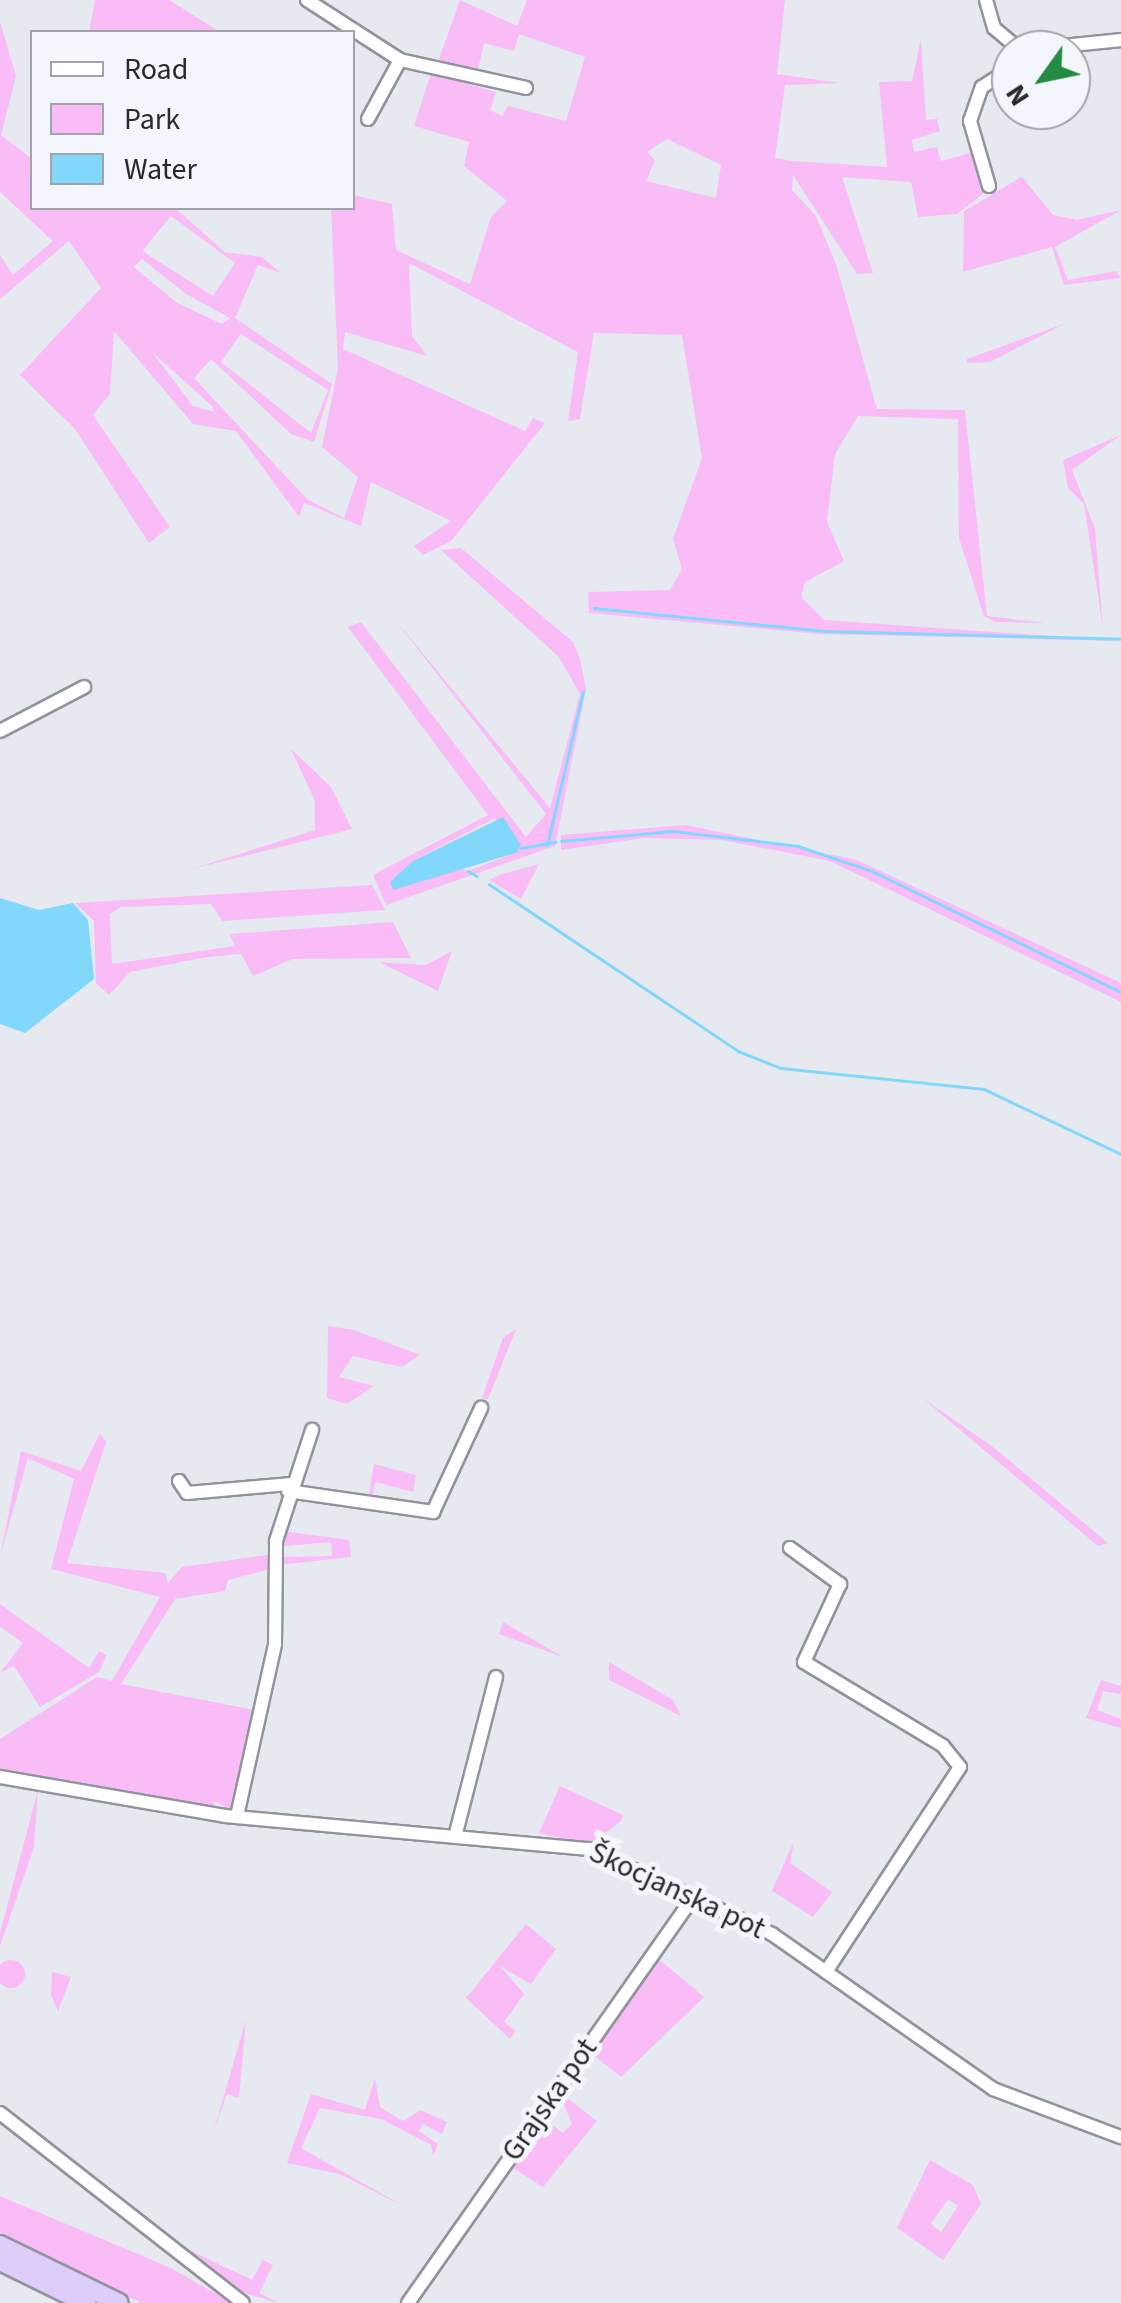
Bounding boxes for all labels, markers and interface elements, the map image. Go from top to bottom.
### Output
legend [30,30,355,210]
north arrow [991,30,1091,130]
text: Road [124,48,188,91]
text: N [996,77,1039,114]
text: Park [124,98,180,141]
text: Water [124,148,197,191]
street label: Škocjanska pot [583,1835,771,1947]
street label: Grajska pot [495,2032,605,2168]

